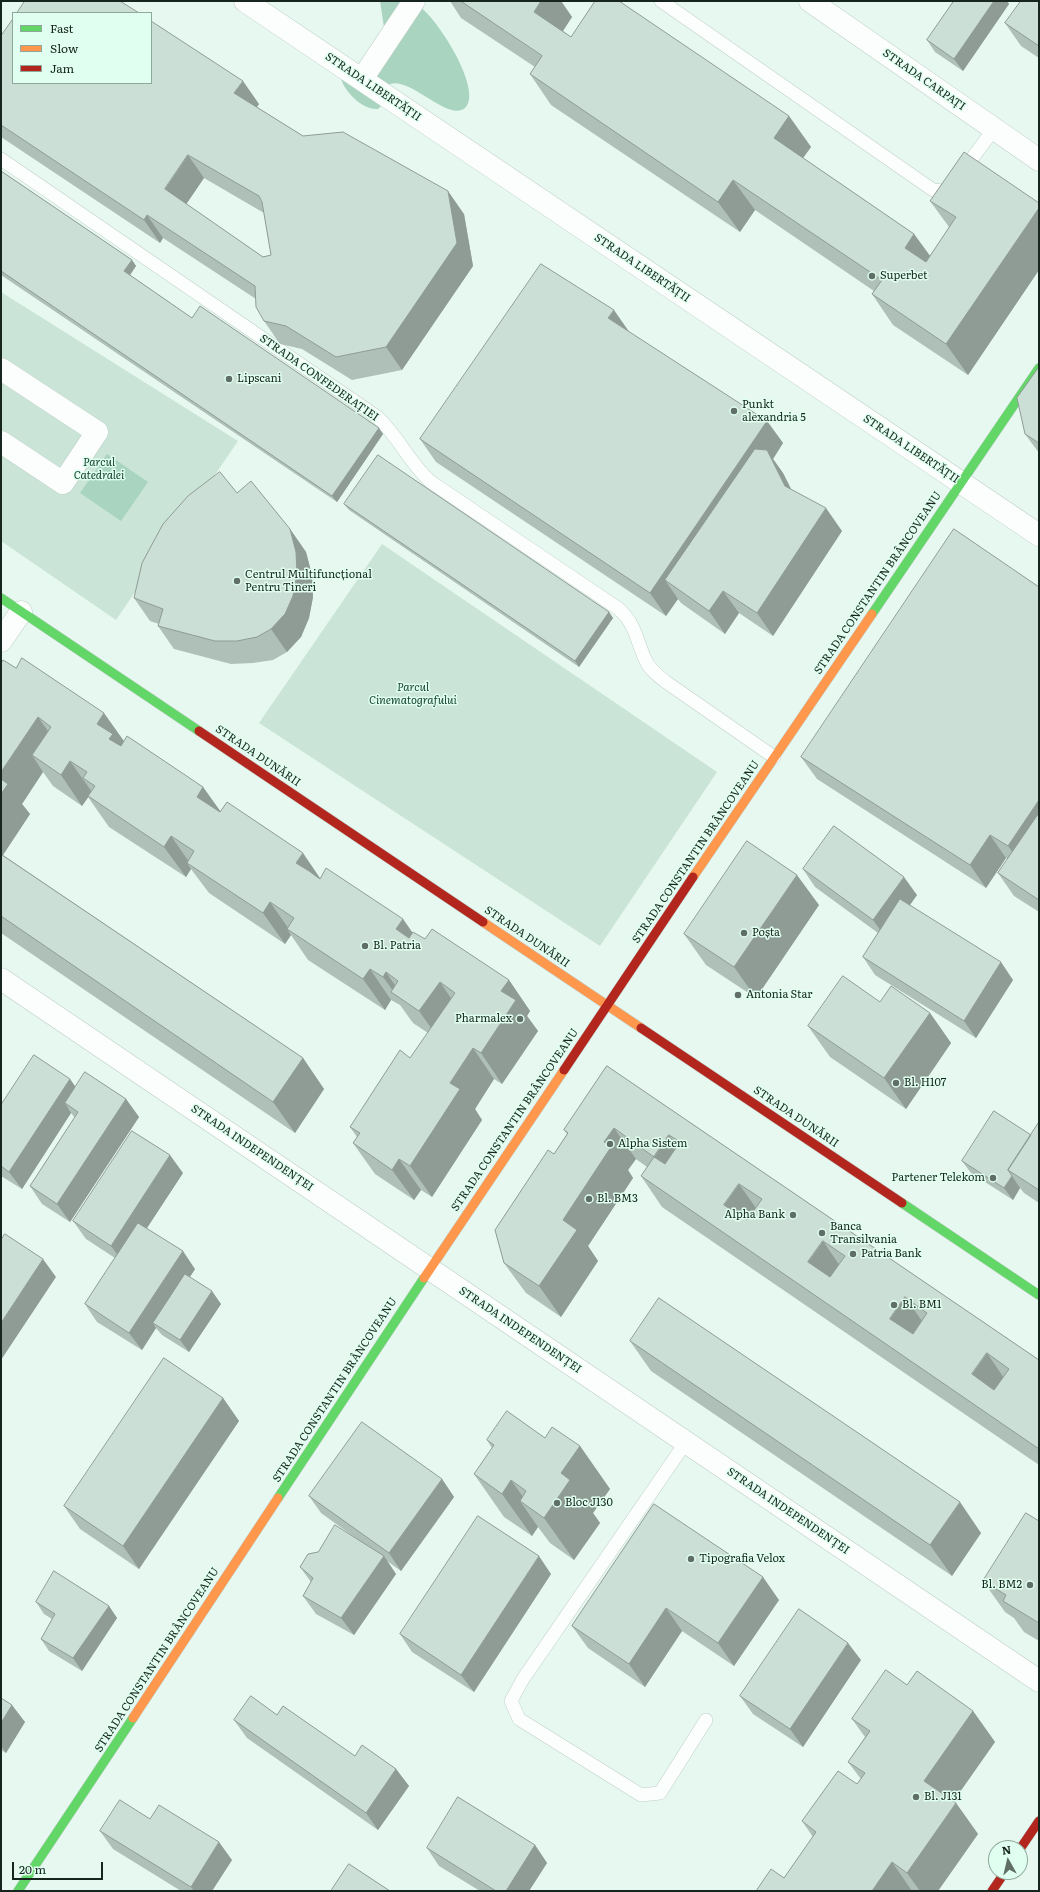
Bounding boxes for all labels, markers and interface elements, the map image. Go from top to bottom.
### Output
legend [12,12,152,84]
text: Fast [50,19,73,37]
text: Slow [50,39,78,57]
street label: STRADA CARPAȚI [880,47,968,113]
street label: STRADA LIBERTĂȚII [323,50,423,124]
text: Jam [50,59,74,77]
street label: STRADA LIBERTĂȚII [592,231,692,305]
place label: Superbet [880,269,927,283]
marker: Superbet [867,271,877,281]
street label: STRADA CONFEDERAȚIEI [257,332,381,424]
place label: Lipscani [237,372,282,386]
marker: Lipscani [224,374,234,384]
place label: Punkt alexandria 5 [742,398,806,424]
marker: Punkt alexandria 5 [729,406,739,416]
street label: STRADA LIBERTĂȚII [861,412,961,486]
park label: Parcul Catedralei [74,456,124,482]
street label: STRADA CONSTANTIN BRÂNCOVEANU [812,489,944,677]
place label: Centrul Multifuncțional Pentru Tineri [245,568,372,594]
marker: Centrul Multifuncțional Pentru Tineri [232,576,242,586]
park label: Parcul Cinematografului [369,681,457,707]
street label: STRADA DUNĂRII [213,723,303,789]
street label: STRADA CONSTANTIN BRÂNCOVEANU [630,758,762,946]
street label: STRADA DUNĂRII [482,904,572,970]
place label: Poșta [752,926,780,940]
marker: Poșta [739,928,749,938]
place label: Bl. Patria [373,939,421,953]
marker: Bl. Patria [360,941,370,951]
place label: Antonia Star [746,988,812,1002]
marker: Antonia Star [733,990,743,1000]
place label: Pharmalex [455,1012,512,1026]
marker: Pharmalex [515,1014,525,1024]
street label: STRADA CONSTANTIN BRÂNCOVEANU [449,1026,581,1214]
place label: Bl. H107 [904,1076,946,1090]
marker: Bl. H107 [891,1078,901,1088]
street label: STRADA DUNĂRII [751,1084,841,1150]
street label: STRADA INDEPENDENȚEI [188,1102,316,1194]
place label: Alpha Sistem [618,1137,688,1151]
marker: Alpha Sistem [605,1139,615,1149]
place label: Partener Telekom [892,1171,985,1185]
marker: Partener Telekom [988,1173,998,1183]
place label: Bl. BM3 [597,1192,638,1206]
marker: Bl. BM3 [584,1194,594,1204]
place label: Alpha Bank [724,1208,785,1222]
marker: Alpha Bank [788,1210,798,1220]
place label: Banca Transilvania [830,1220,897,1246]
marker: Banca Transilvania [817,1228,827,1238]
place label: Patria Bank [861,1247,921,1261]
marker: Patria Bank [848,1249,858,1259]
street label: STRADA INDEPENDENȚEI [456,1284,584,1376]
street label: STRADA CONSTANTIN BRÂNCOVEANU [270,1295,400,1485]
place label: Bl. BM1 [902,1298,942,1312]
marker: Bl. BM1 [889,1300,899,1310]
street label: STRADA INDEPENDENȚEI [724,1465,852,1557]
place label: Bloc J130 [565,1496,613,1510]
marker: Bloc J130 [552,1498,562,1508]
place label: Tipografia Velox [699,1552,785,1566]
marker: Tipografia Velox [686,1554,696,1564]
street label: STRADA CONSTANTIN BRÂNCOVEANU [92,1565,222,1755]
place label: Bl. BM2 [981,1578,1022,1592]
marker: Bl. BM2 [1025,1580,1035,1590]
place label: Bl. J131 [924,1790,962,1804]
marker: Bl. J131 [911,1792,921,1802]
north arrow [988,1840,1028,1880]
text: N [1001,1841,1012,1858]
scale bar [14,1854,105,1880]
text: 20 m [19,1860,46,1878]

